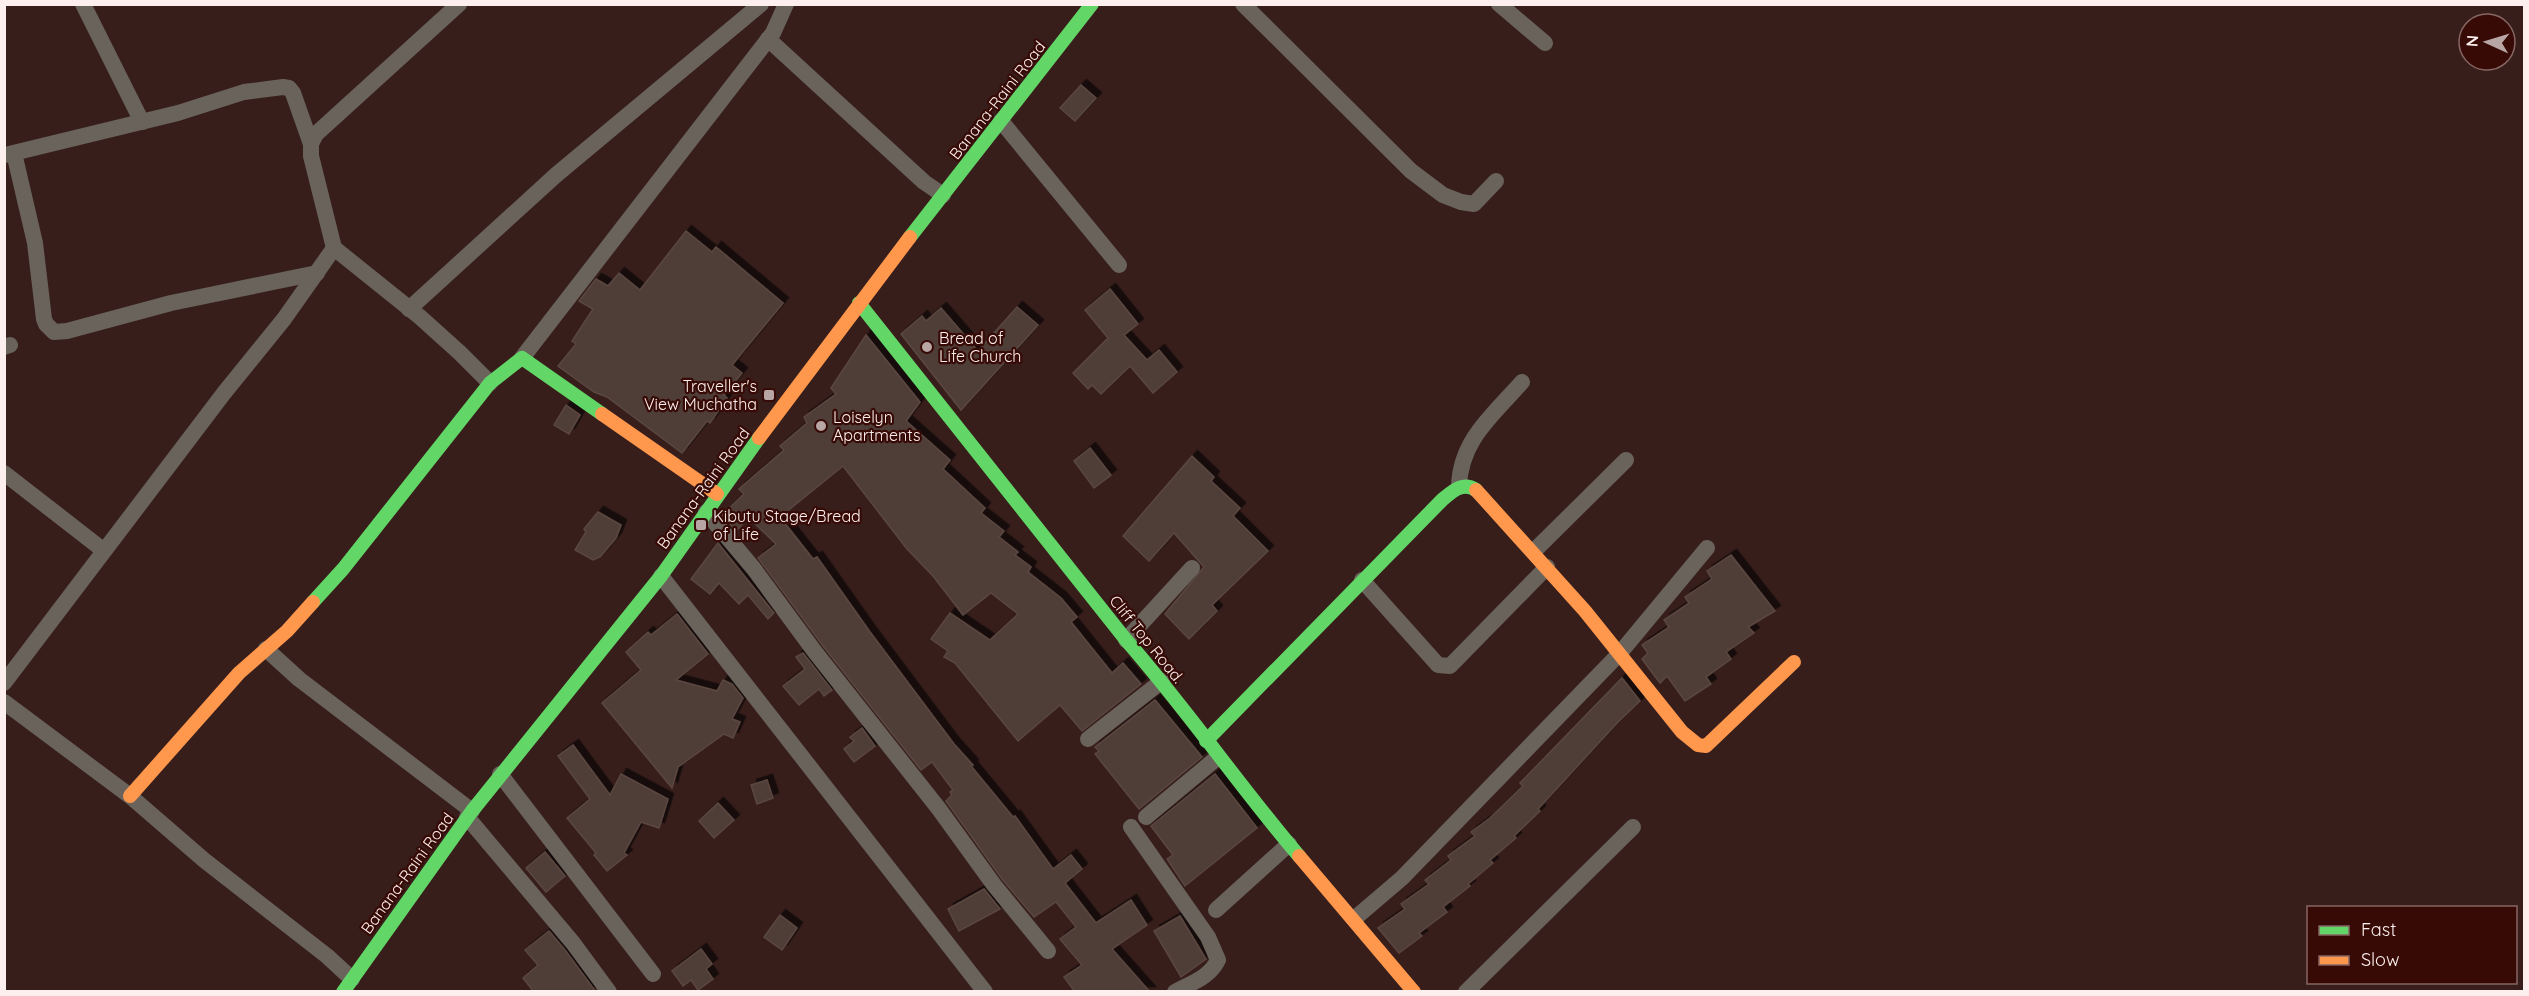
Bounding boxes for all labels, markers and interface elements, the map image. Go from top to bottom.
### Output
north arrow [2457,12,2517,72]
text: N [2462,34,2482,48]
street label: Banana-Raini Road [945,37,1049,163]
place label: Bread of Life Church [939,328,1021,366]
marker: Bread of Life Church [920,340,934,354]
place label: Traveller's View Muchatha [644,376,757,414]
marker: Traveller's View Muchatha [762,388,776,402]
place label: Loiselyn Apartments [833,407,920,445]
marker: Loiselyn Apartments [814,419,828,433]
street label: Banana-Raini Road [652,424,754,552]
place label: Kibutu Stage/Bread of Life [713,506,861,544]
marker: Kibutu Stage/Bread of Life [694,518,708,532]
street label: Cliff Top Road. [1105,591,1189,687]
street label: Banana-Raini Road [356,809,458,937]
legend [2307,906,2517,984]
text: Fast [2361,918,2396,941]
text: Slow [2361,948,2399,971]

